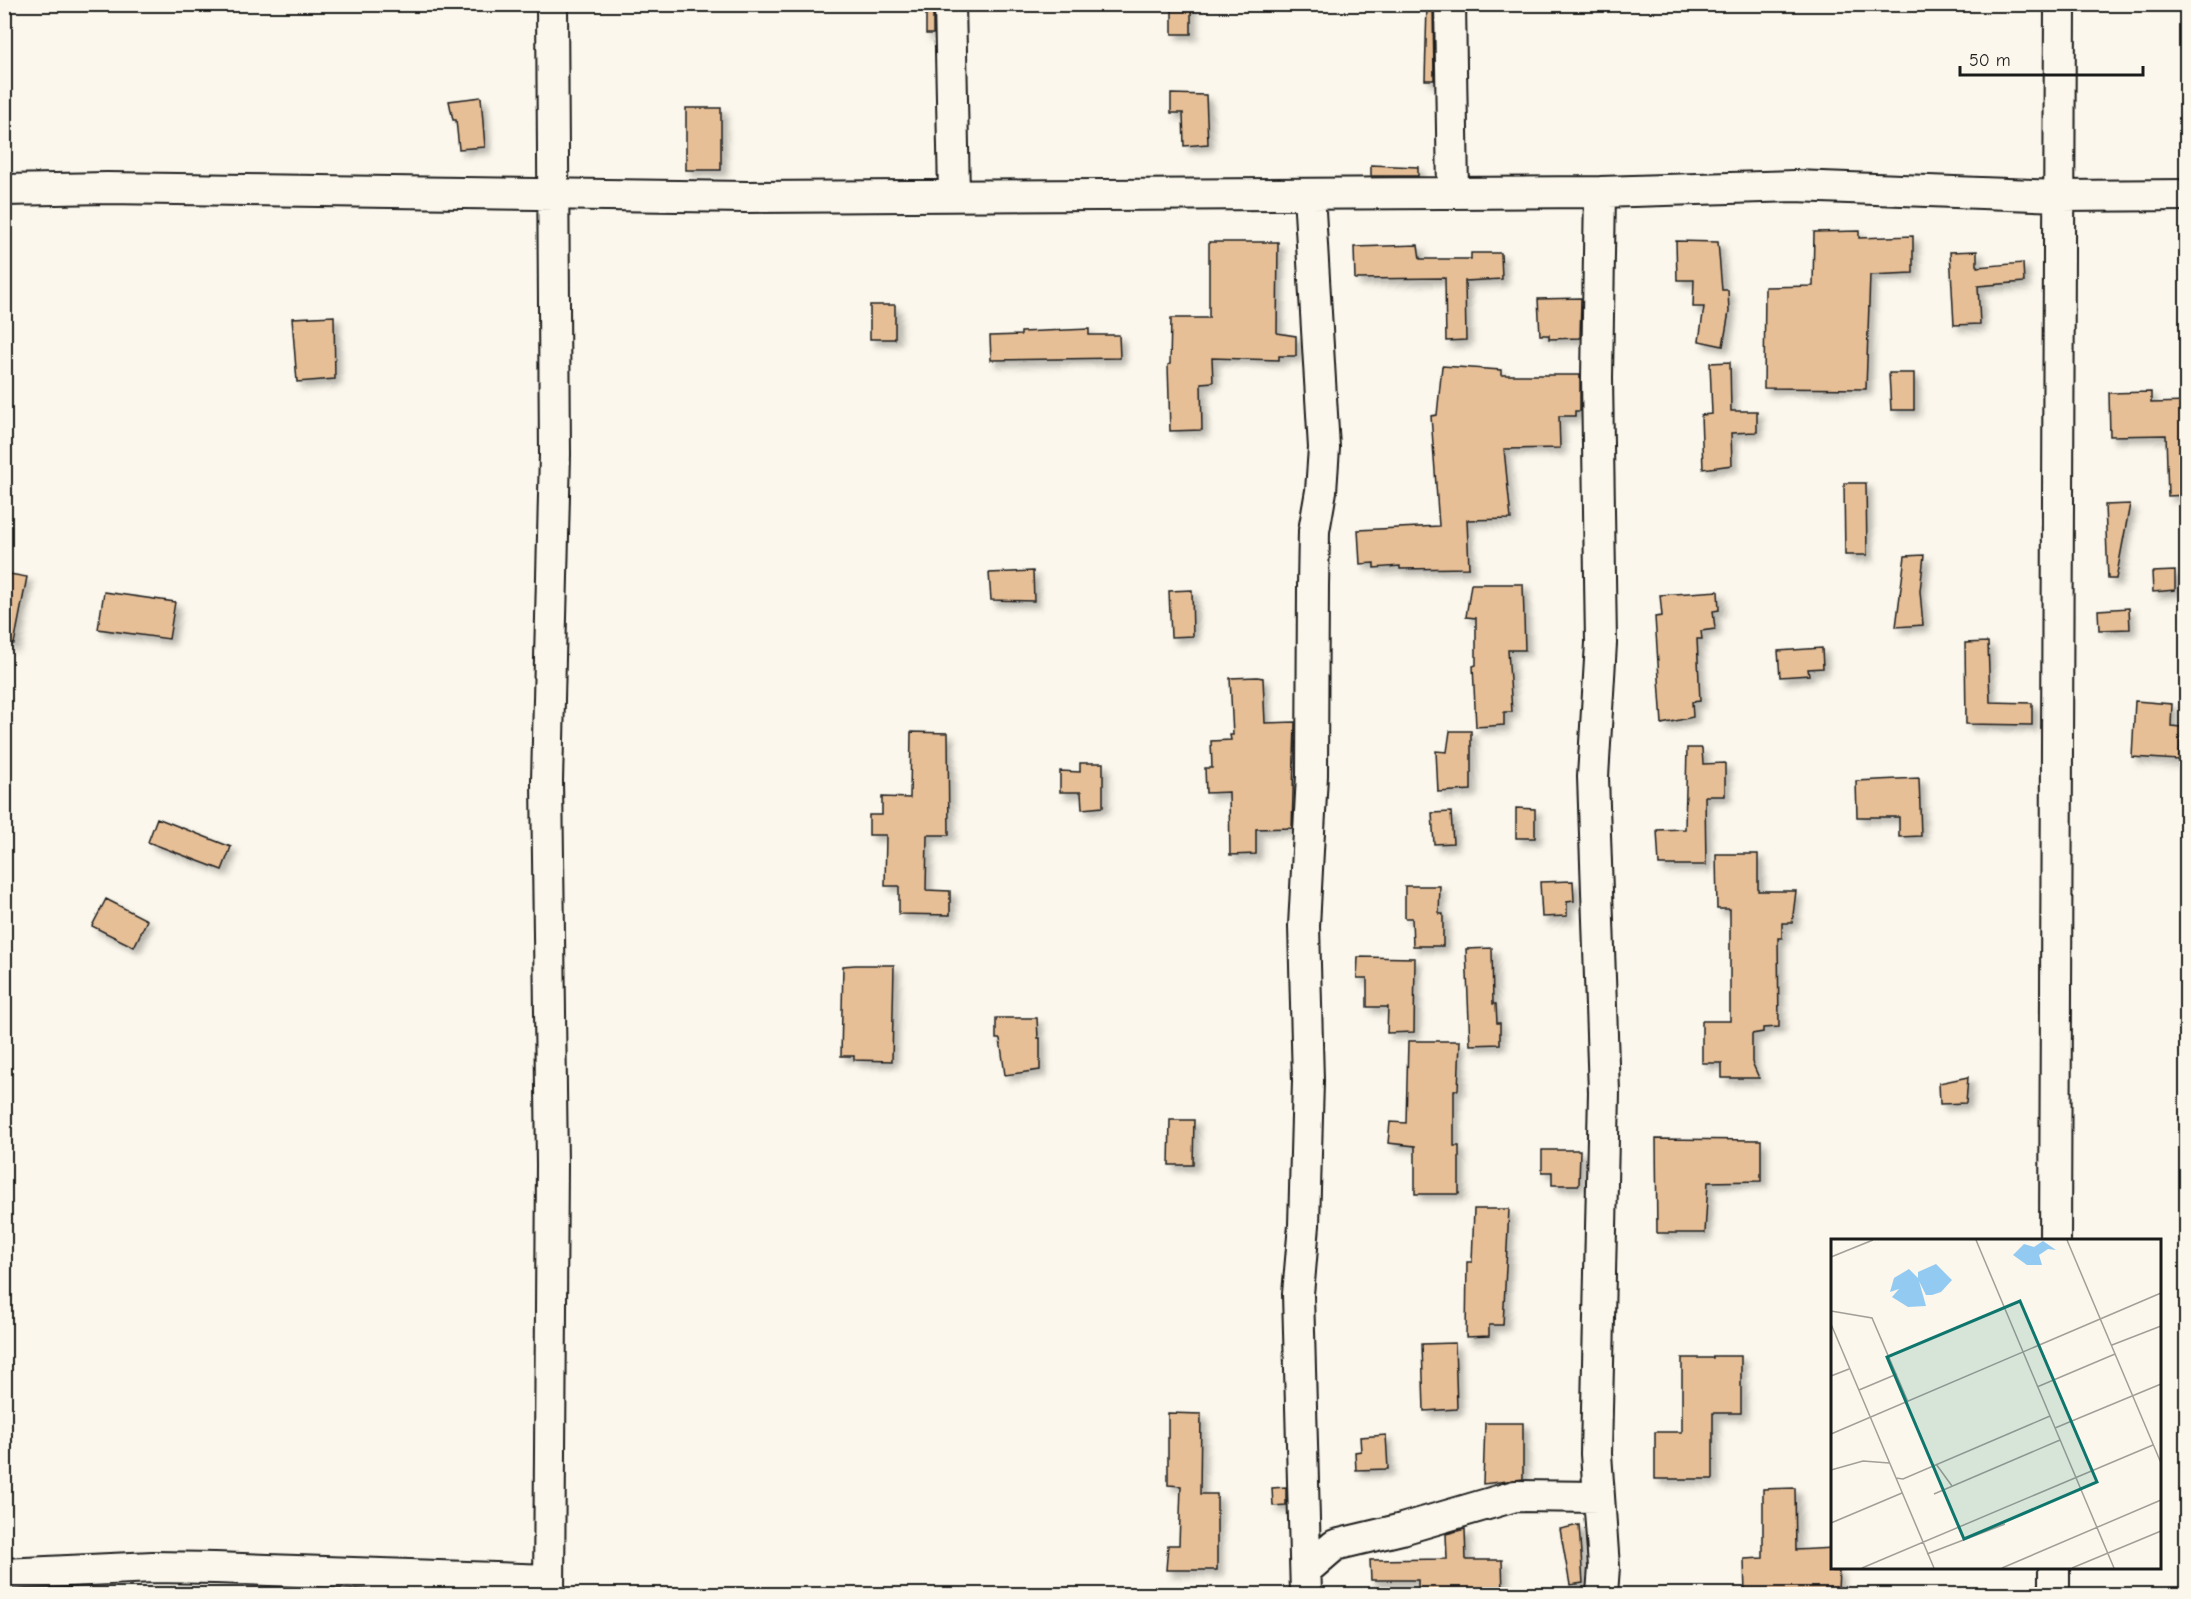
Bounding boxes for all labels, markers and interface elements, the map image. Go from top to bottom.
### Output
scale bar [1960,39,2143,77]
text: 50 m [1969,50,2011,71]
inset map [1831,1239,2161,1569]

